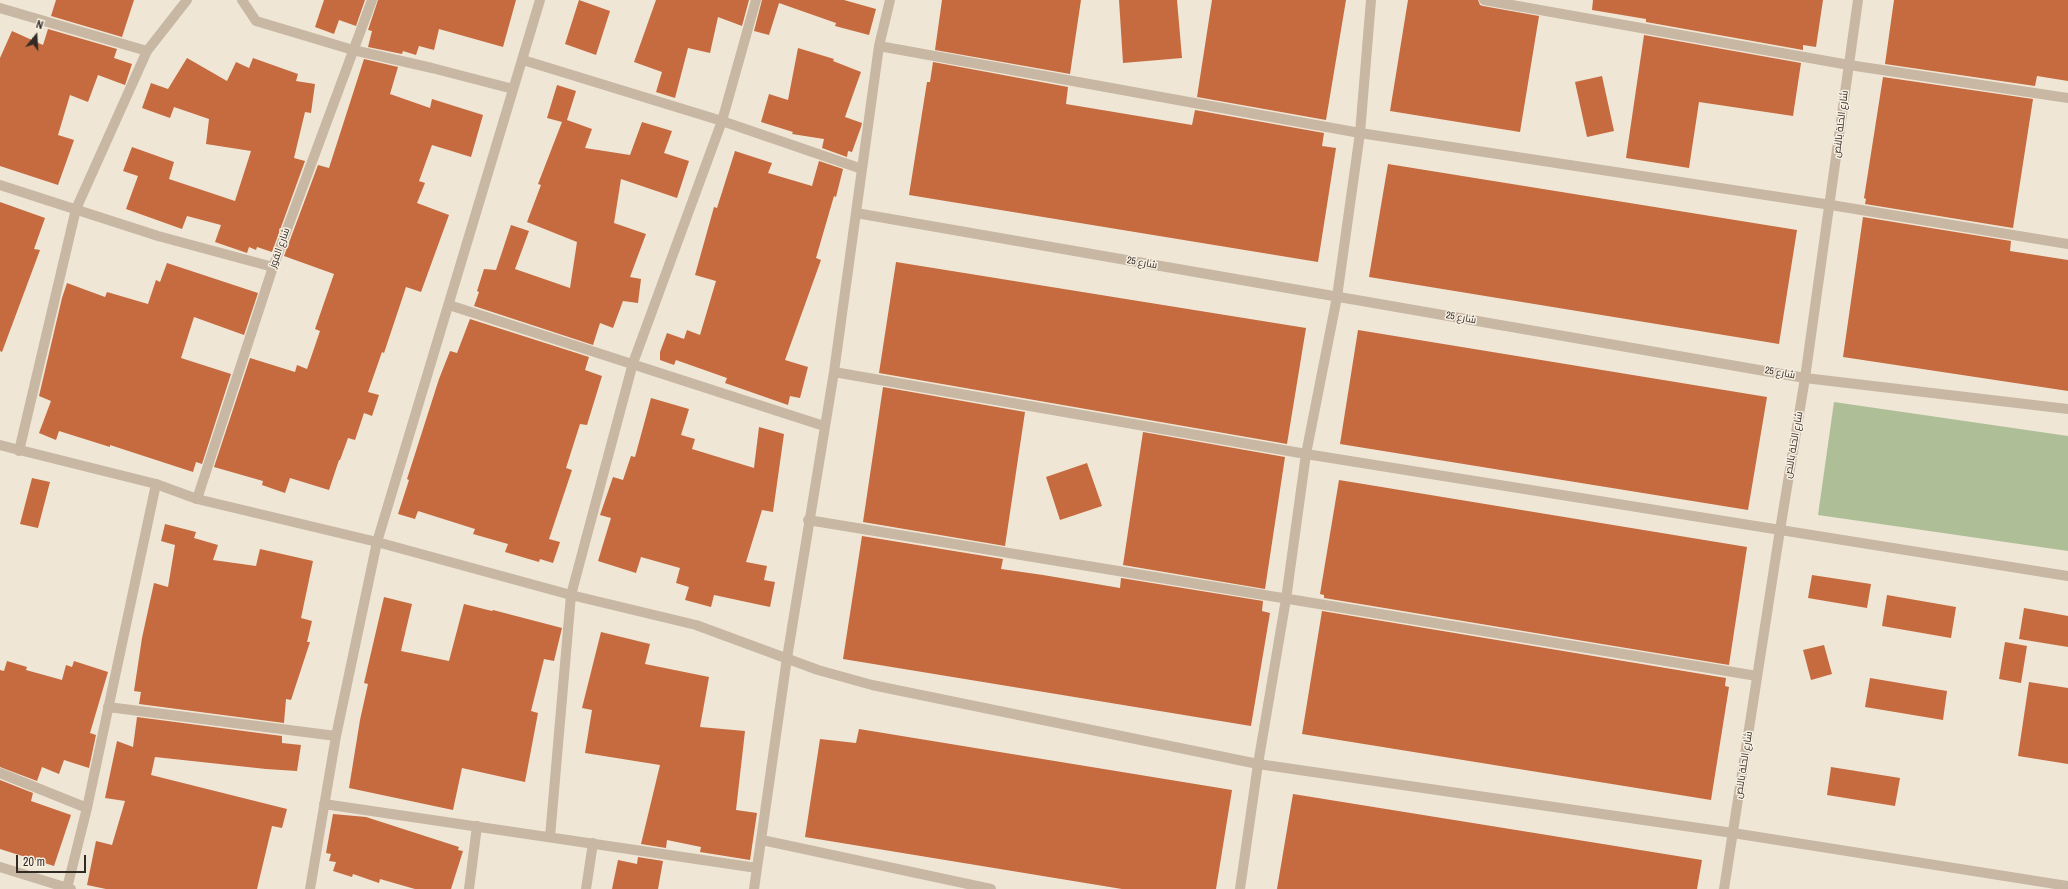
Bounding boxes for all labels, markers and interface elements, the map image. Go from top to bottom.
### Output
north arrow [16,16,56,56]
text: N [34,17,45,32]
street label: شارع الحلة بالنص [1831,90,1851,158]
street label: شارع القوز [267,226,293,270]
street label: شارع 25 [1126,254,1158,272]
street label: شارع 25 [1445,309,1477,327]
street label: شارع 25 [1764,364,1796,382]
street label: شارع الحلة بالنص [1782,411,1806,479]
street label: شارع الحلة بالنص [1733,731,1755,799]
scale bar [18,847,88,873]
text: 20 m [23,854,45,870]

